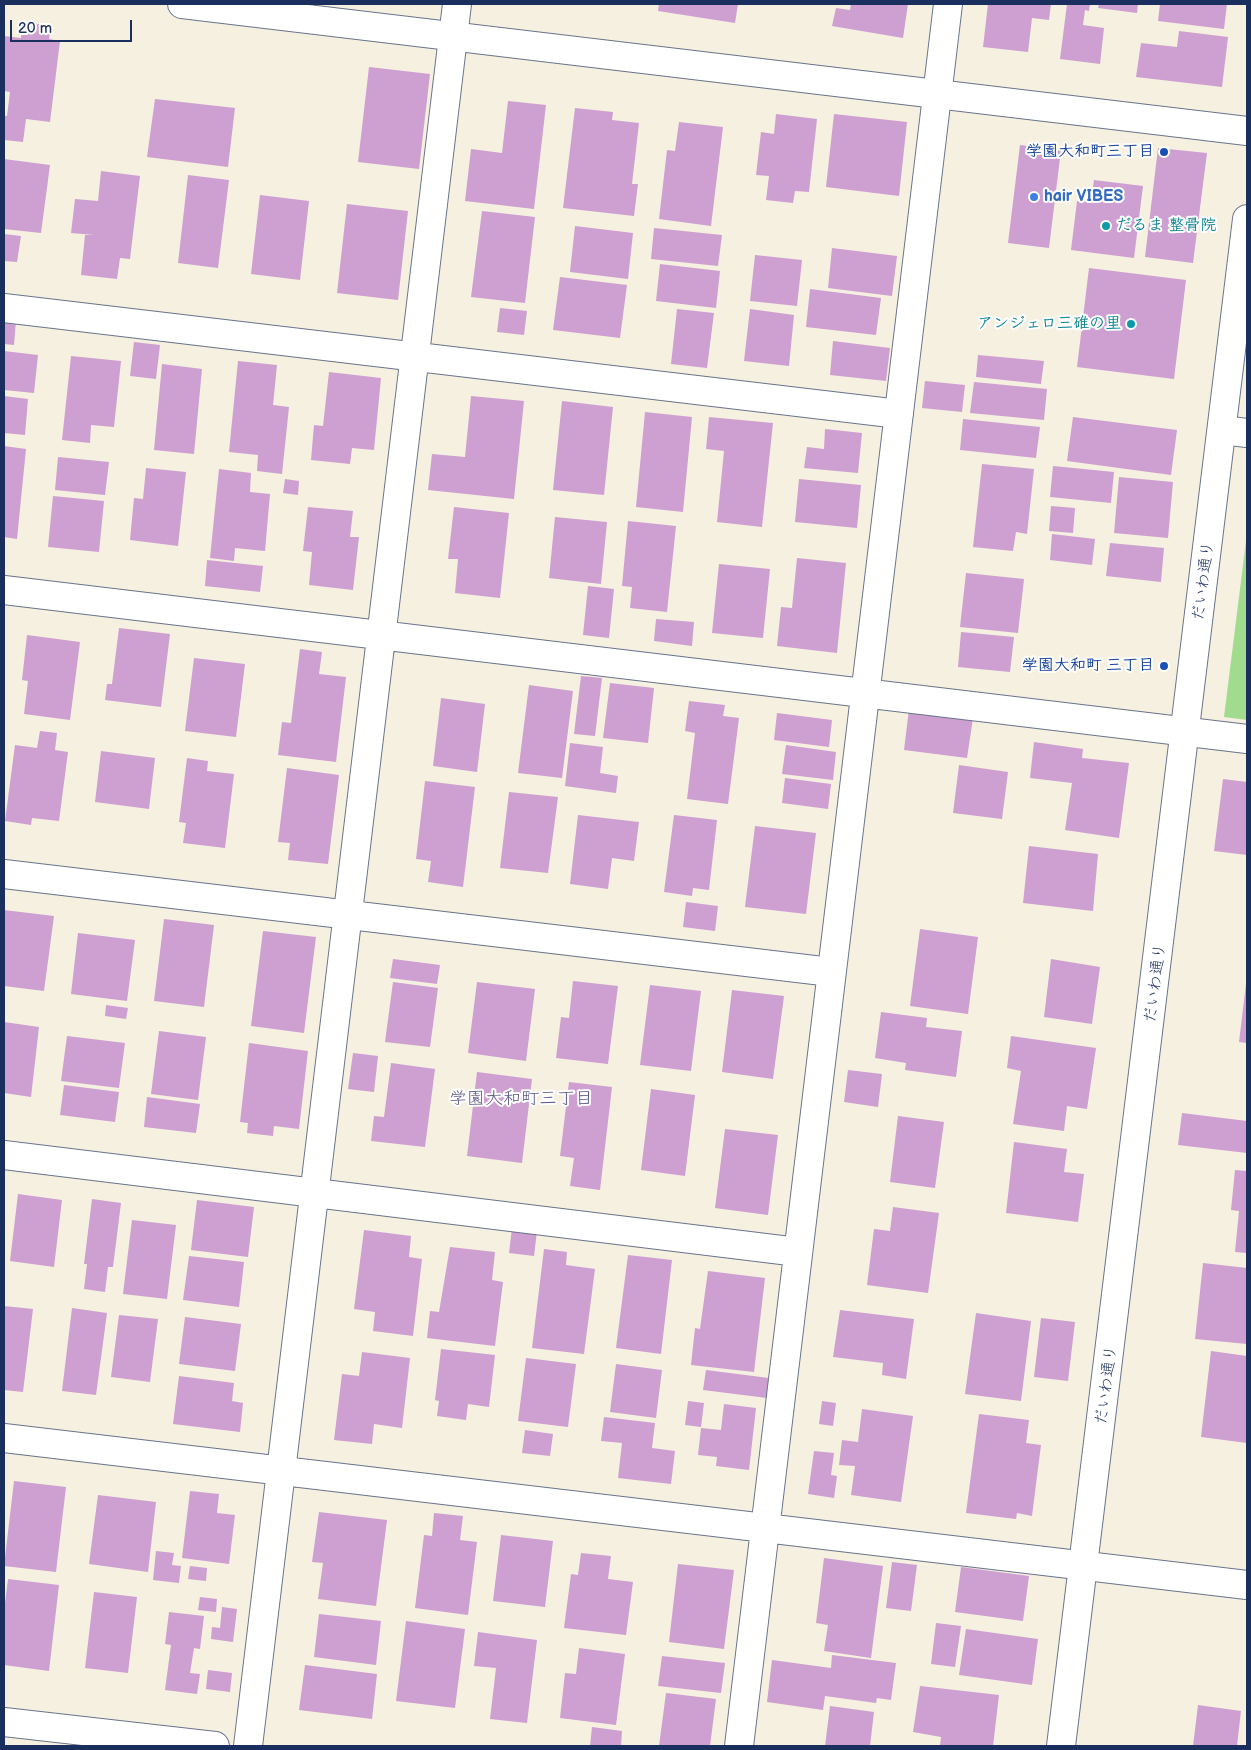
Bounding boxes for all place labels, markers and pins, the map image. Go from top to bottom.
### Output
place label: 学園大和町三丁目 [1026,142,1154,162]
marker: 学園大和町三丁目 [1158,146,1170,158]
place label: hair VIBES [1044,187,1123,207]
marker: hair VIBES [1028,191,1040,203]
place label: だるま 整骨院 [1116,216,1216,236]
marker: だるま 整骨院 [1100,220,1112,232]
place label: アンジェロ三碓の里 [977,314,1121,334]
marker: アンジェロ三碓の里 [1125,318,1137,330]
place label: 学園大和町 三丁目 [1022,656,1154,676]
marker: 学園大和町 三丁目 [1158,660,1170,672]

